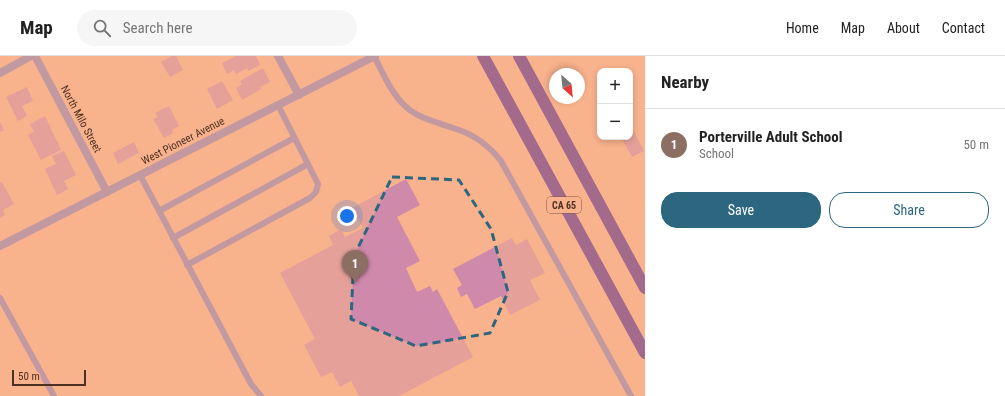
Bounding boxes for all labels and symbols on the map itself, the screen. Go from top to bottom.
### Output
north arrow [549,68,585,104]
street label: North Milo Street [58,83,104,155]
street label: West Pioneer Avenue [139,114,227,168]
road number: CA 65 [547,197,581,213]
your location [337,206,357,226]
pin: 1 [342,250,368,283]
scale bar [12,368,86,387]

